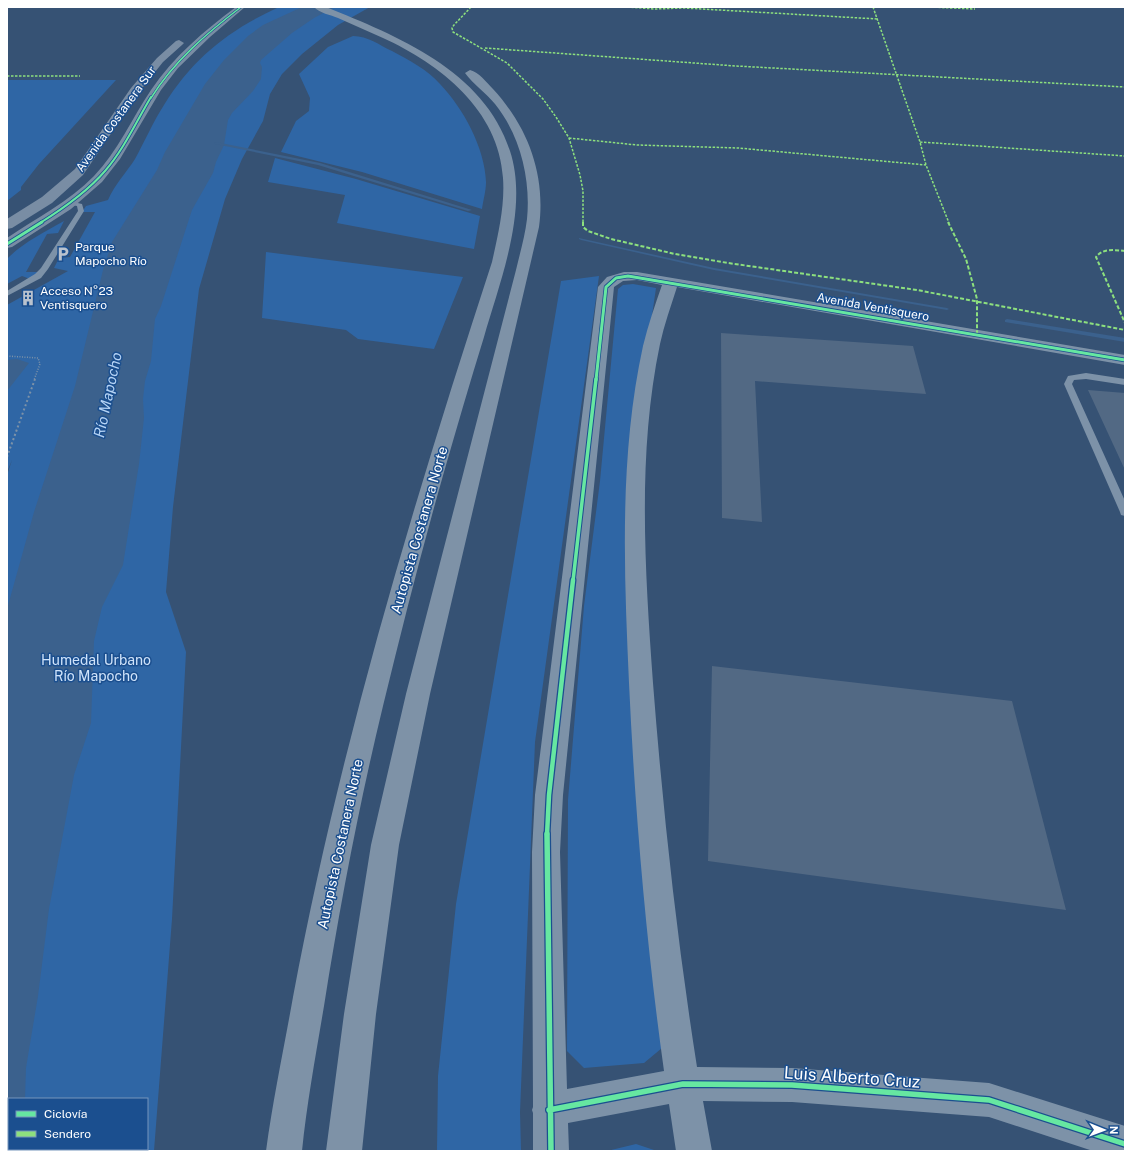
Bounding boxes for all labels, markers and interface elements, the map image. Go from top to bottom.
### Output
street label: Avenida Costanera Sur [73,63,159,174]
place label: Parque Mapocho Río [75,240,147,268]
parking icon: Parque Mapocho Río [54,245,72,263]
place label: Acceso N°23 Ventisquero [40,284,113,312]
building icon: Acceso N°23 Ventisquero [19,289,37,307]
street label: Avenida Ventisquero [816,290,930,324]
water label: Río Mapocho [90,351,125,439]
street label: Autopista Costanera Norte [387,445,451,615]
park label: Humedal Urbano Río Mapocho [41,652,151,684]
street label: Autopista Costanera Norte [314,758,366,930]
street label: Luis Alberto Cruz [783,1062,921,1092]
legend [8,1098,148,1150]
text: Ciclovía [44,1107,87,1121]
north arrow [1084,1110,1124,1150]
text: N [1108,1126,1120,1135]
text: Sendero [44,1127,91,1141]

